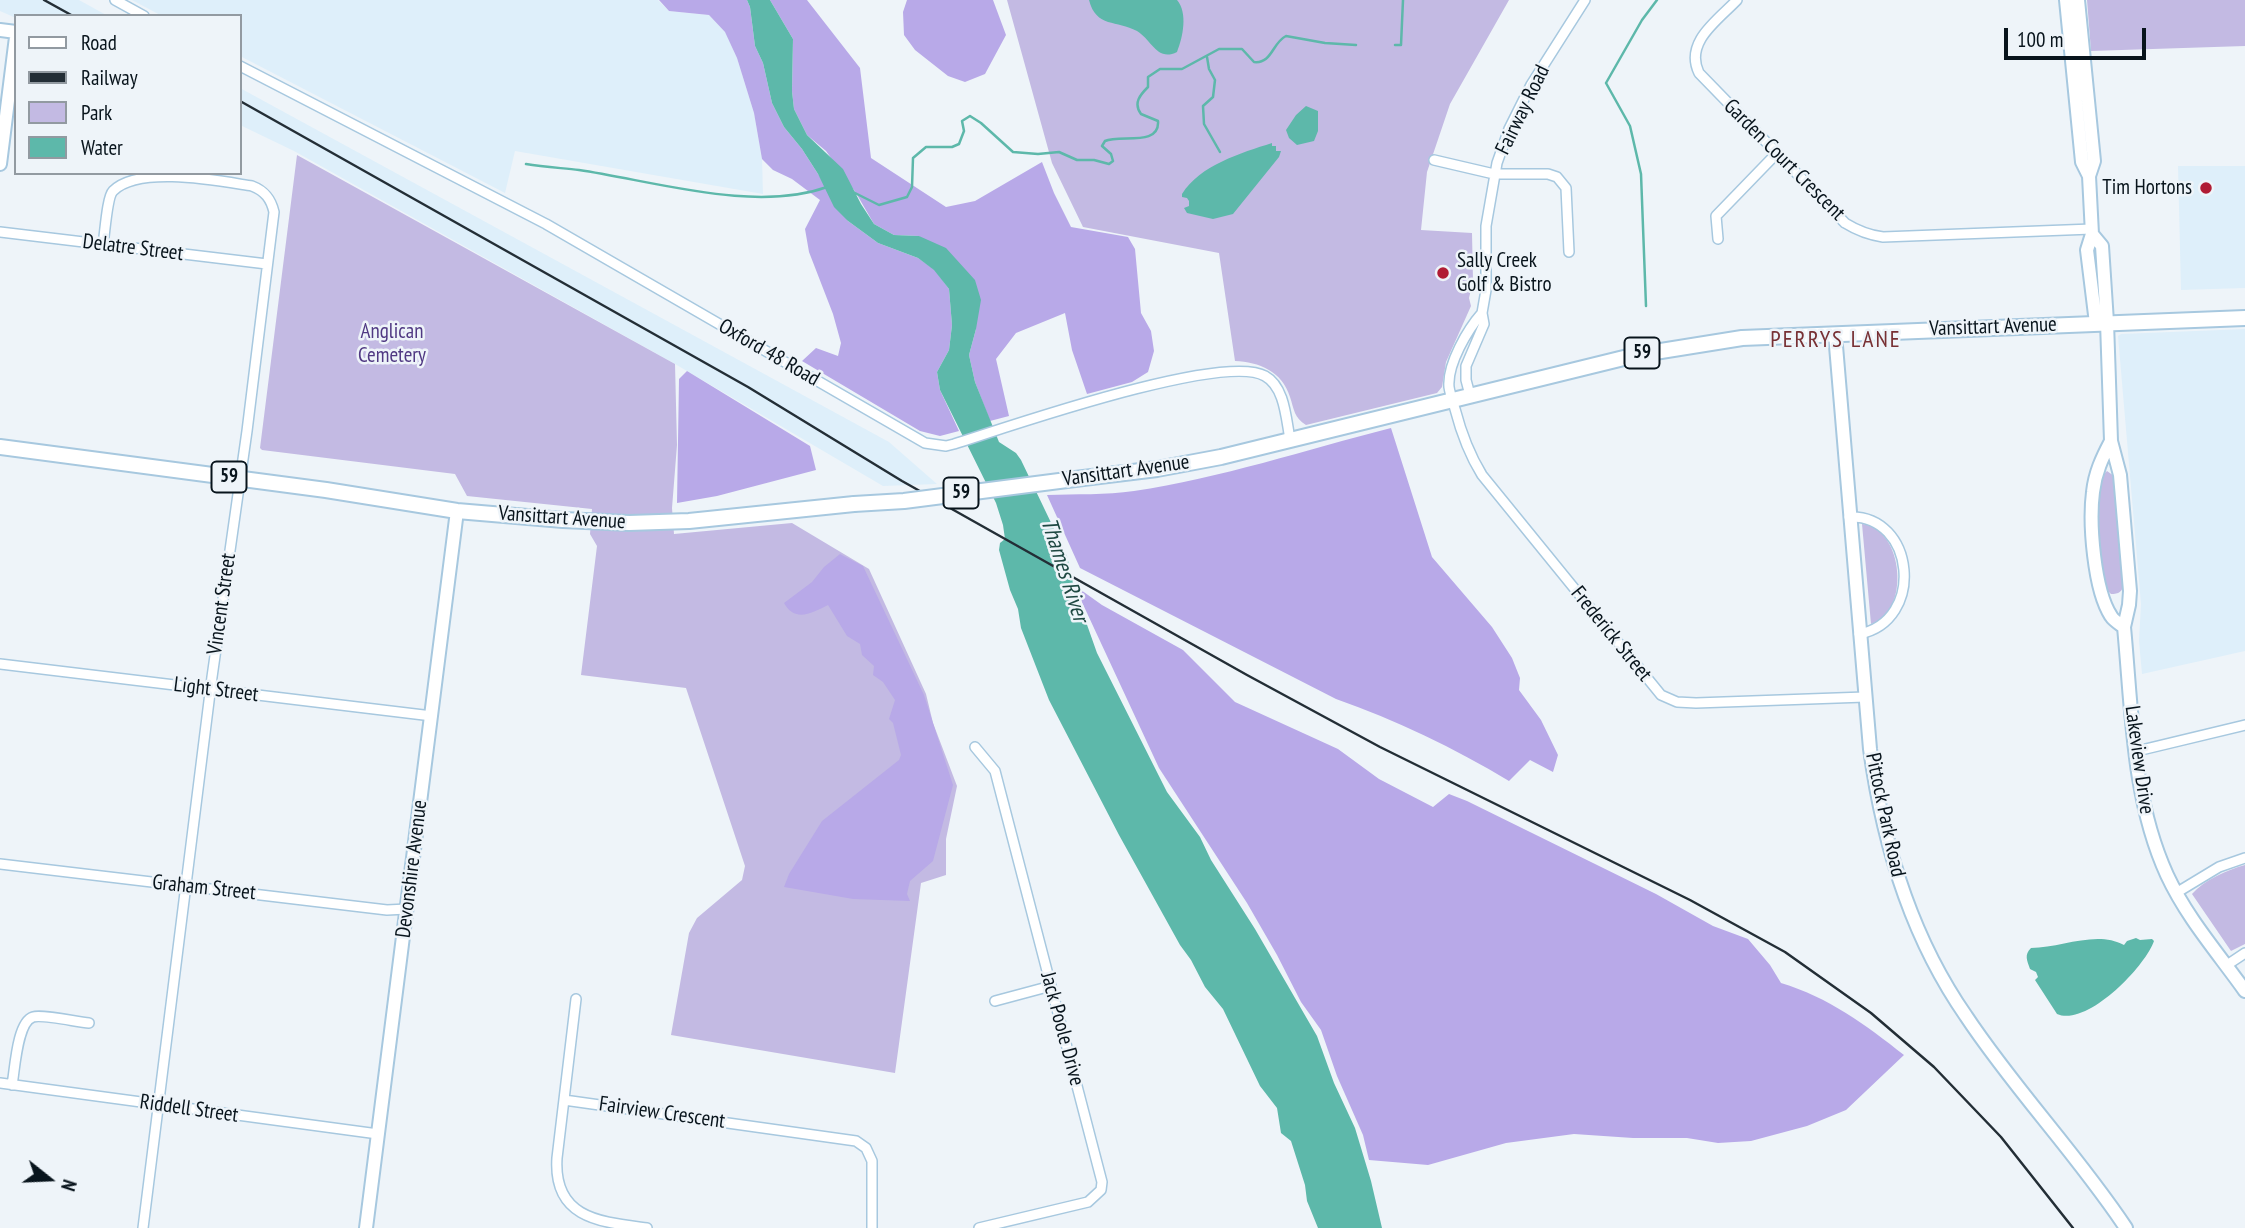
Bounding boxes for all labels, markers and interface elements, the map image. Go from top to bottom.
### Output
legend [14,14,242,175]
scale bar [2007,14,2149,58]
text: 100 m [2017,26,2063,53]
text: Road [81,29,117,56]
street label: Fairway Road [1491,61,1555,159]
text: Railway [81,64,138,91]
street label: Garden Court Crescent [1718,94,1850,226]
text: Park [81,99,112,126]
text: Water [81,134,123,161]
place label: Tim Hortons [2102,175,2192,201]
marker: Tim Hortons [2198,180,2214,196]
street label: Delatre Street [81,229,185,267]
place label: Sally Creek Golf & Bistro [1457,248,1552,298]
marker: Sally Creek Golf & Bistro [1435,265,1451,281]
street label: Vansittart Avenue [1929,312,2057,342]
street label: Oxford 48 Road [714,314,824,392]
park label: Anglican Cemetery [358,319,426,369]
district label: PERRYS LANE [1772,326,1900,354]
road number: 59 [1624,338,1660,368]
street label: Vansittart Avenue [1061,450,1191,492]
road number: 59 [212,462,246,492]
road number: 59 [944,478,978,508]
street label: Vansittart Avenue [497,501,627,535]
water label: Thames River [1034,515,1094,625]
street label: Vincent Street [202,552,242,656]
street label: Frederick Street [1565,581,1657,687]
street label: Light Street [172,672,260,708]
street label: Lakeview Drive [2119,704,2159,816]
street label: Pittock Park Road [1860,751,1910,879]
street label: Devonshire Avenue [391,799,433,939]
street label: Graham Street [151,870,257,906]
street label: Jack Poole Drive [1035,969,1089,1089]
street label: Riddell Street [138,1090,240,1128]
street label: Fairview Crescent [597,1092,727,1134]
north arrow [14,1144,84,1214]
text: N [56,1177,82,1194]

